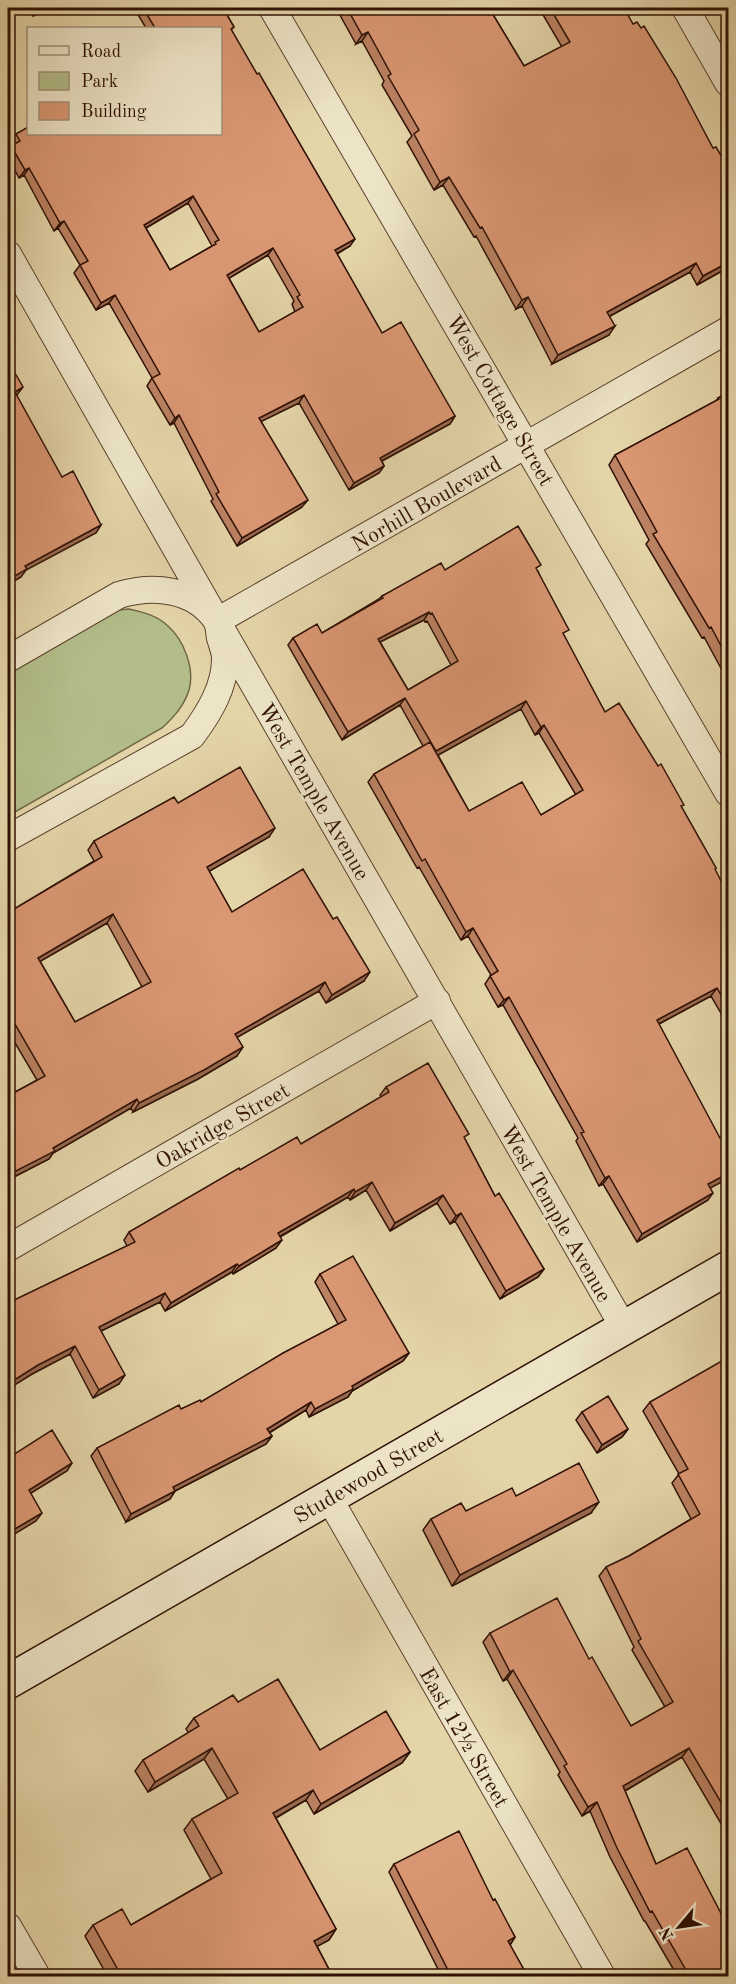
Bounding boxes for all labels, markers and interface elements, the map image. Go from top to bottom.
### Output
legend [27,27,222,135]
text: Road [81,43,121,61]
text: Park [81,73,118,91]
text: Building [81,103,147,121]
street label: West Cottage Street [441,312,557,490]
street label: Norhill Boulevard [348,453,506,557]
street label: West Temple Avenue [254,700,373,884]
street label: Oakridge Street [152,1080,294,1174]
street label: West Temple Avenue [496,1122,615,1306]
street label: Studewood Street [291,1425,447,1528]
street label: East 12½ Street [414,1664,512,1812]
north arrow [649,1897,709,1957]
text: N [657,1923,678,1943]

